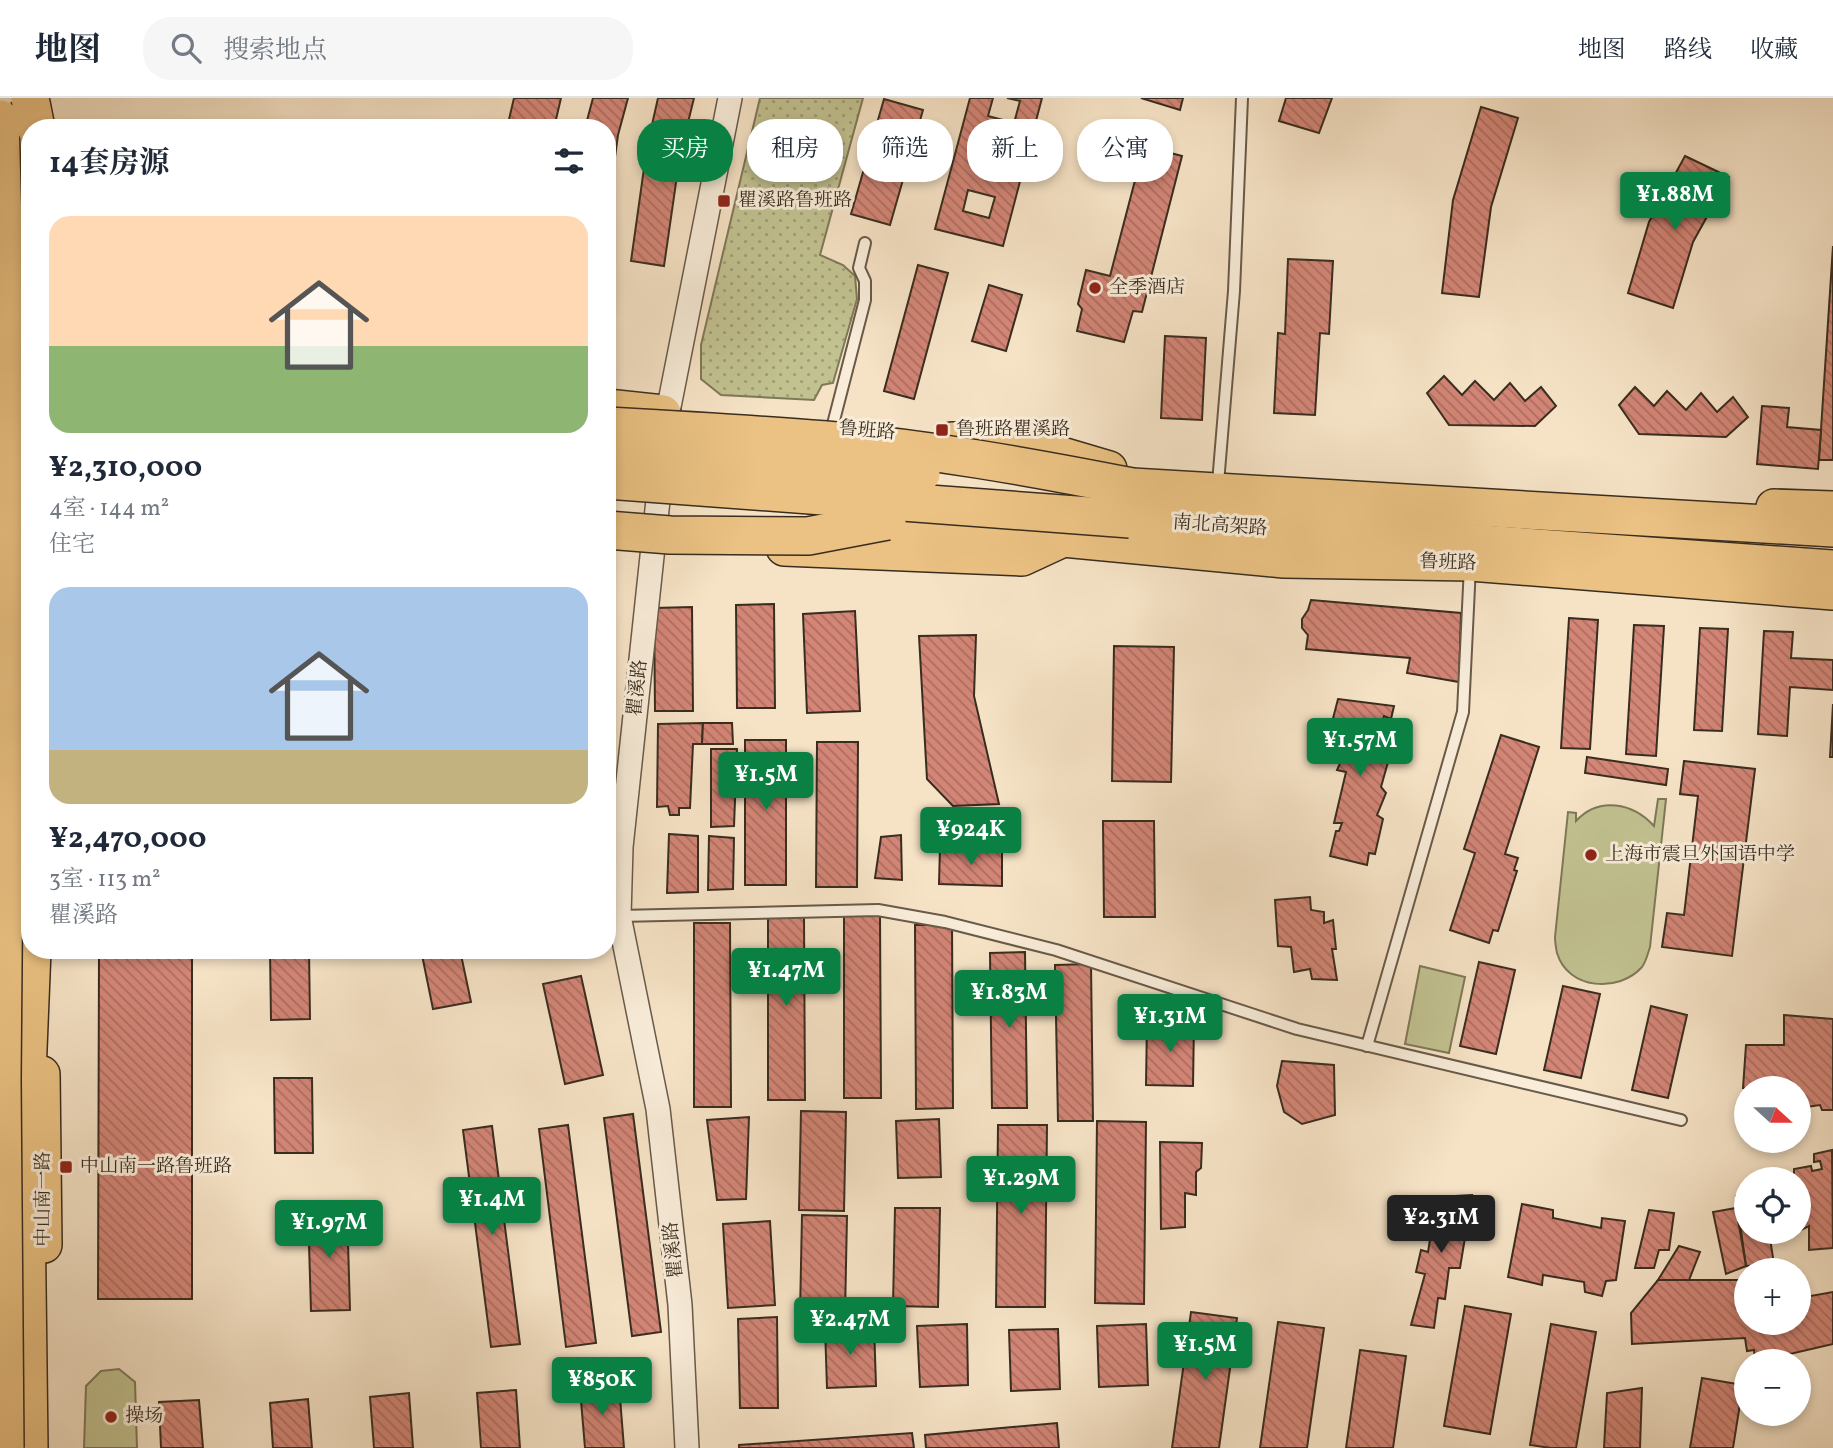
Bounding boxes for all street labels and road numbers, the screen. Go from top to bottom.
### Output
street label: 鲁班路 [837,416,897,446]
street label: 南北高架路 [1172,510,1268,542]
street label: 鲁班路 [1419,549,1477,577]
street label: 瞿溪路 [622,658,654,718]
street label: 中山南一路 [31,1151,57,1247]
street label: 瞿溪路 [658,1220,690,1280]

